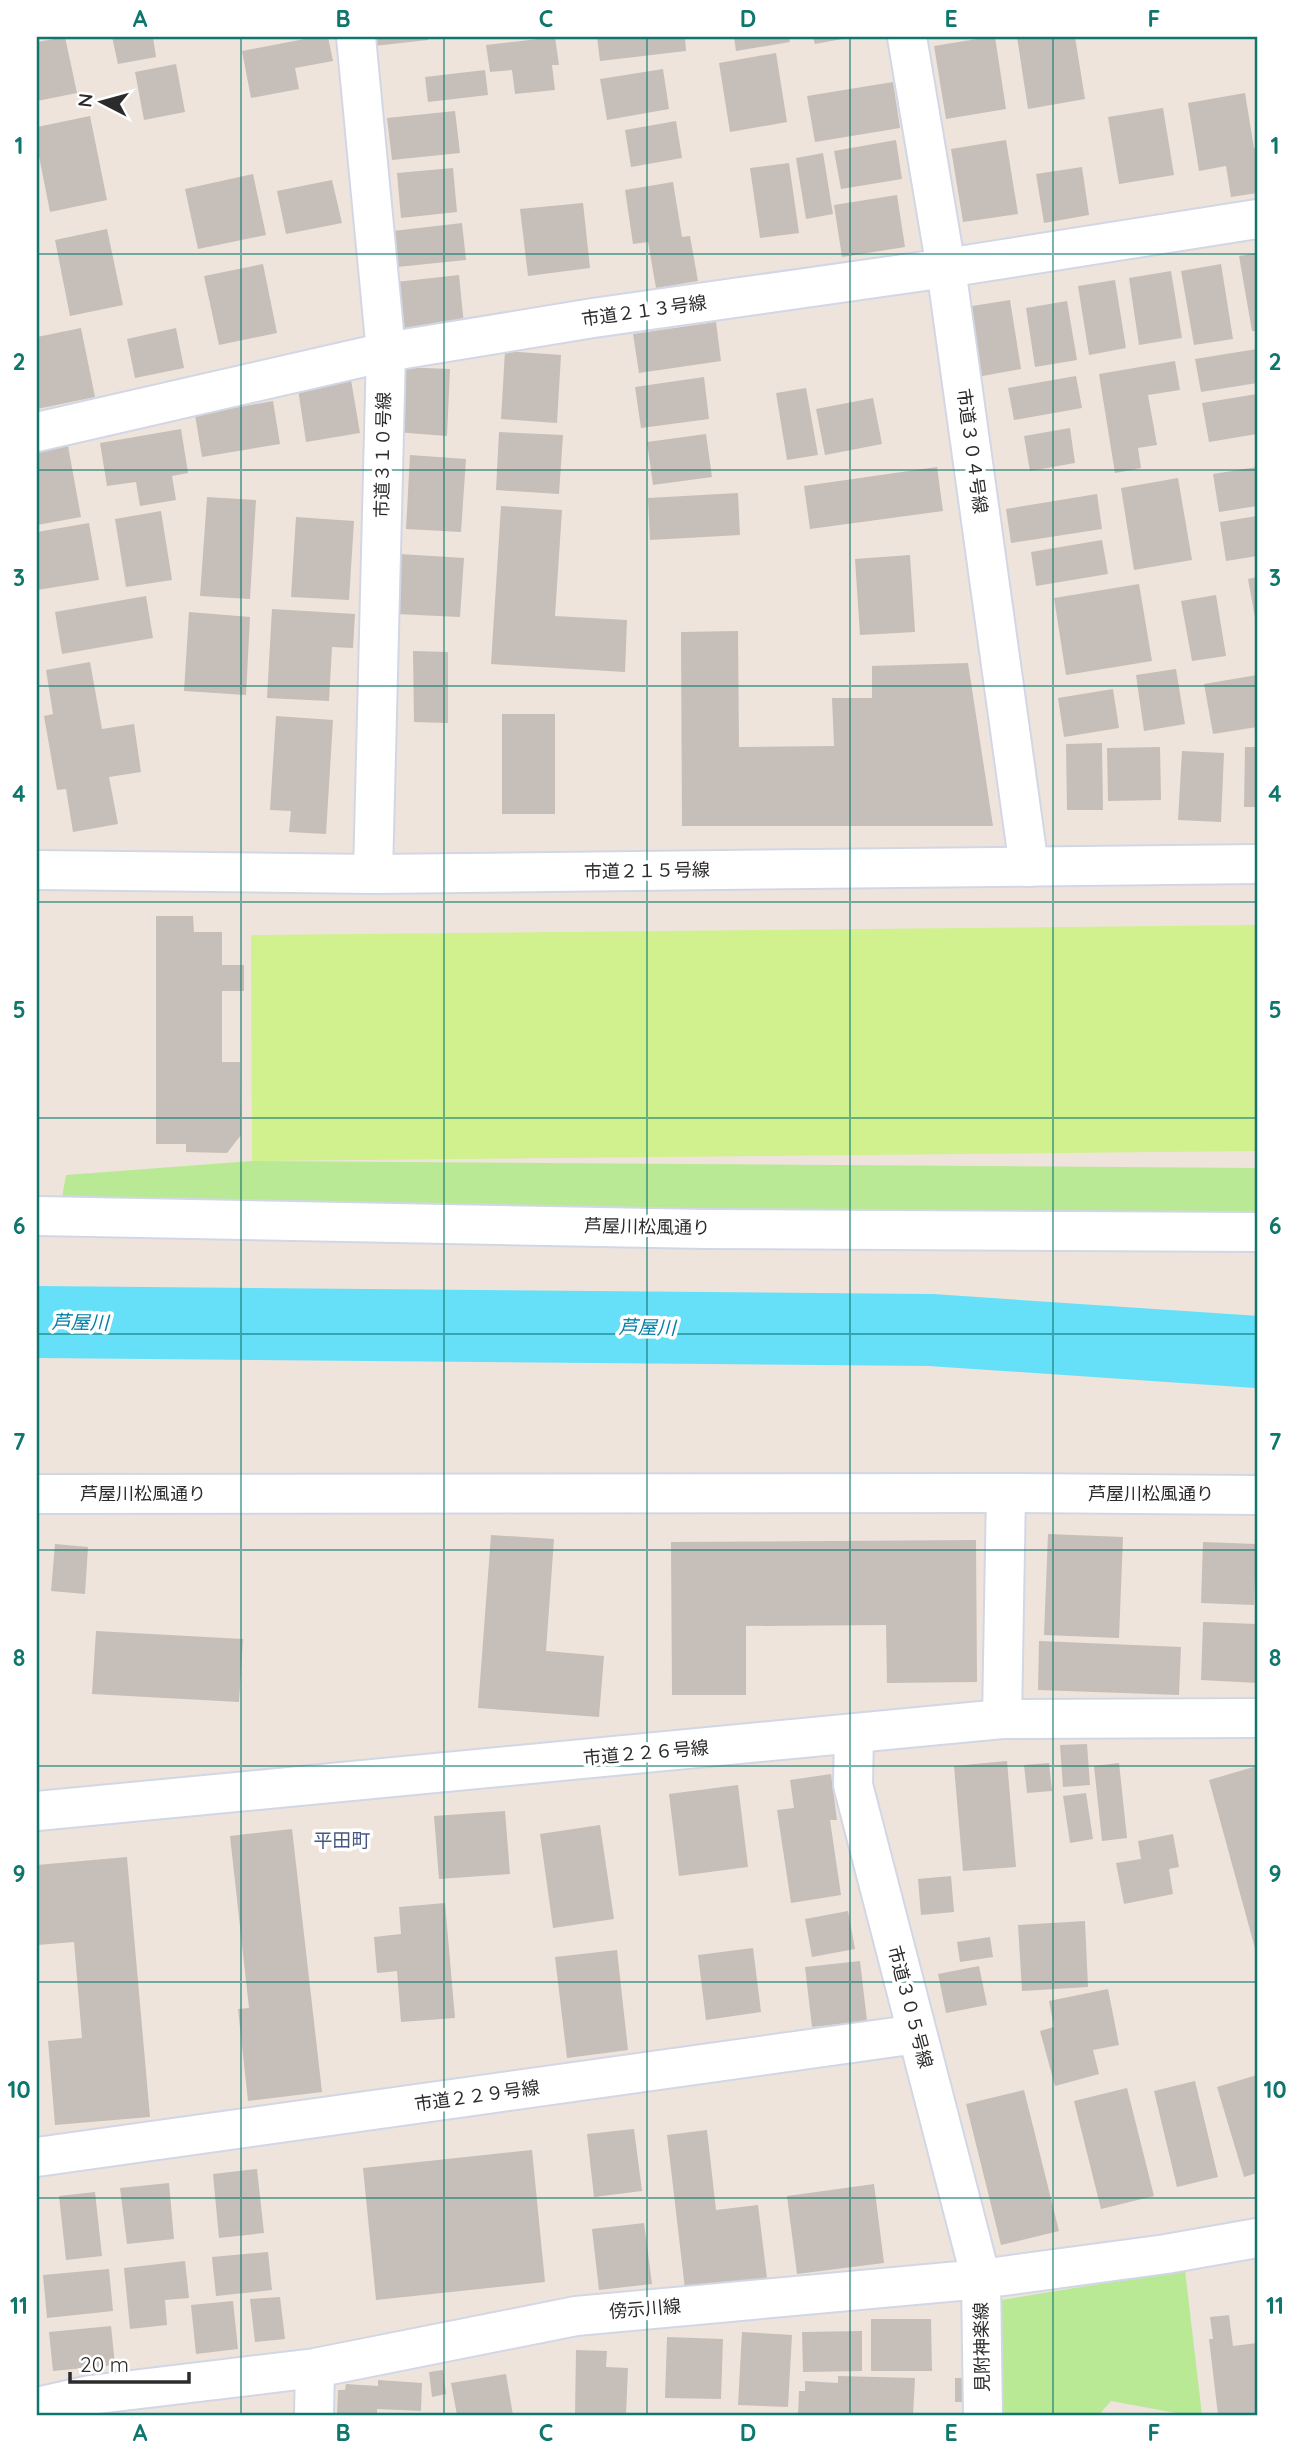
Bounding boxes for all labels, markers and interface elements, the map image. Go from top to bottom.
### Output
text: A [133,4,148,33]
text: B [335,4,351,33]
text: C [539,4,553,33]
text: D [740,4,756,33]
text: E [944,4,958,33]
text: F [1148,4,1160,33]
north arrow [66,66,136,136]
text: N [72,92,98,108]
text: 1 [15,131,23,160]
text: 1 [1271,131,1279,160]
street label: 市道２１３号線 [580,290,708,331]
text: 2 [12,347,26,376]
text: 2 [1268,347,1282,376]
street label: 市道３０４号線 [952,387,993,515]
street label: 市道３１０号線 [370,392,395,518]
text: 3 [13,563,25,592]
text: 3 [1269,563,1281,592]
text: 4 [12,779,26,808]
text: 4 [1268,779,1282,808]
street label: 市道２１５号線 [584,858,710,883]
text: 5 [12,995,26,1024]
text: 5 [1268,995,1282,1024]
text: 6 [13,1211,25,1240]
text: 6 [1269,1211,1281,1240]
street label: 芦屋川松風通り [584,1214,710,1239]
water label: 芦屋川 [51,1310,111,1335]
water label: 芦屋川 [618,1315,678,1340]
text: 7 [13,1427,26,1456]
text: 7 [1269,1427,1282,1456]
street label: 芦屋川松風通り [80,1482,206,1505]
street label: 芦屋川松風通り [1088,1482,1214,1505]
text: 8 [13,1643,25,1672]
text: 8 [1269,1643,1281,1672]
street label: 市道２２６号線 [582,1736,710,1769]
district label: 平田町 [313,1828,371,1852]
text: 9 [12,1859,26,1888]
text: 9 [1268,1859,1282,1888]
street label: 市道３０５号線 [883,1943,938,2071]
text: 10 [7,2075,31,2104]
street label: 市道２２９号線 [413,2075,541,2116]
text: 10 [1263,2075,1287,2104]
text: 11 [10,2291,28,2320]
text: 11 [1266,2291,1284,2320]
street label: 傍示川線 [608,2294,682,2323]
street label: 見附神楽線 [969,2302,994,2392]
scale bar [70,2340,189,2384]
text: 20 m [80,2351,129,2377]
text: A [133,2418,148,2447]
text: B [335,2418,351,2447]
text: C [539,2418,553,2447]
text: D [740,2418,756,2447]
text: E [944,2418,958,2447]
text: F [1148,2418,1160,2447]

